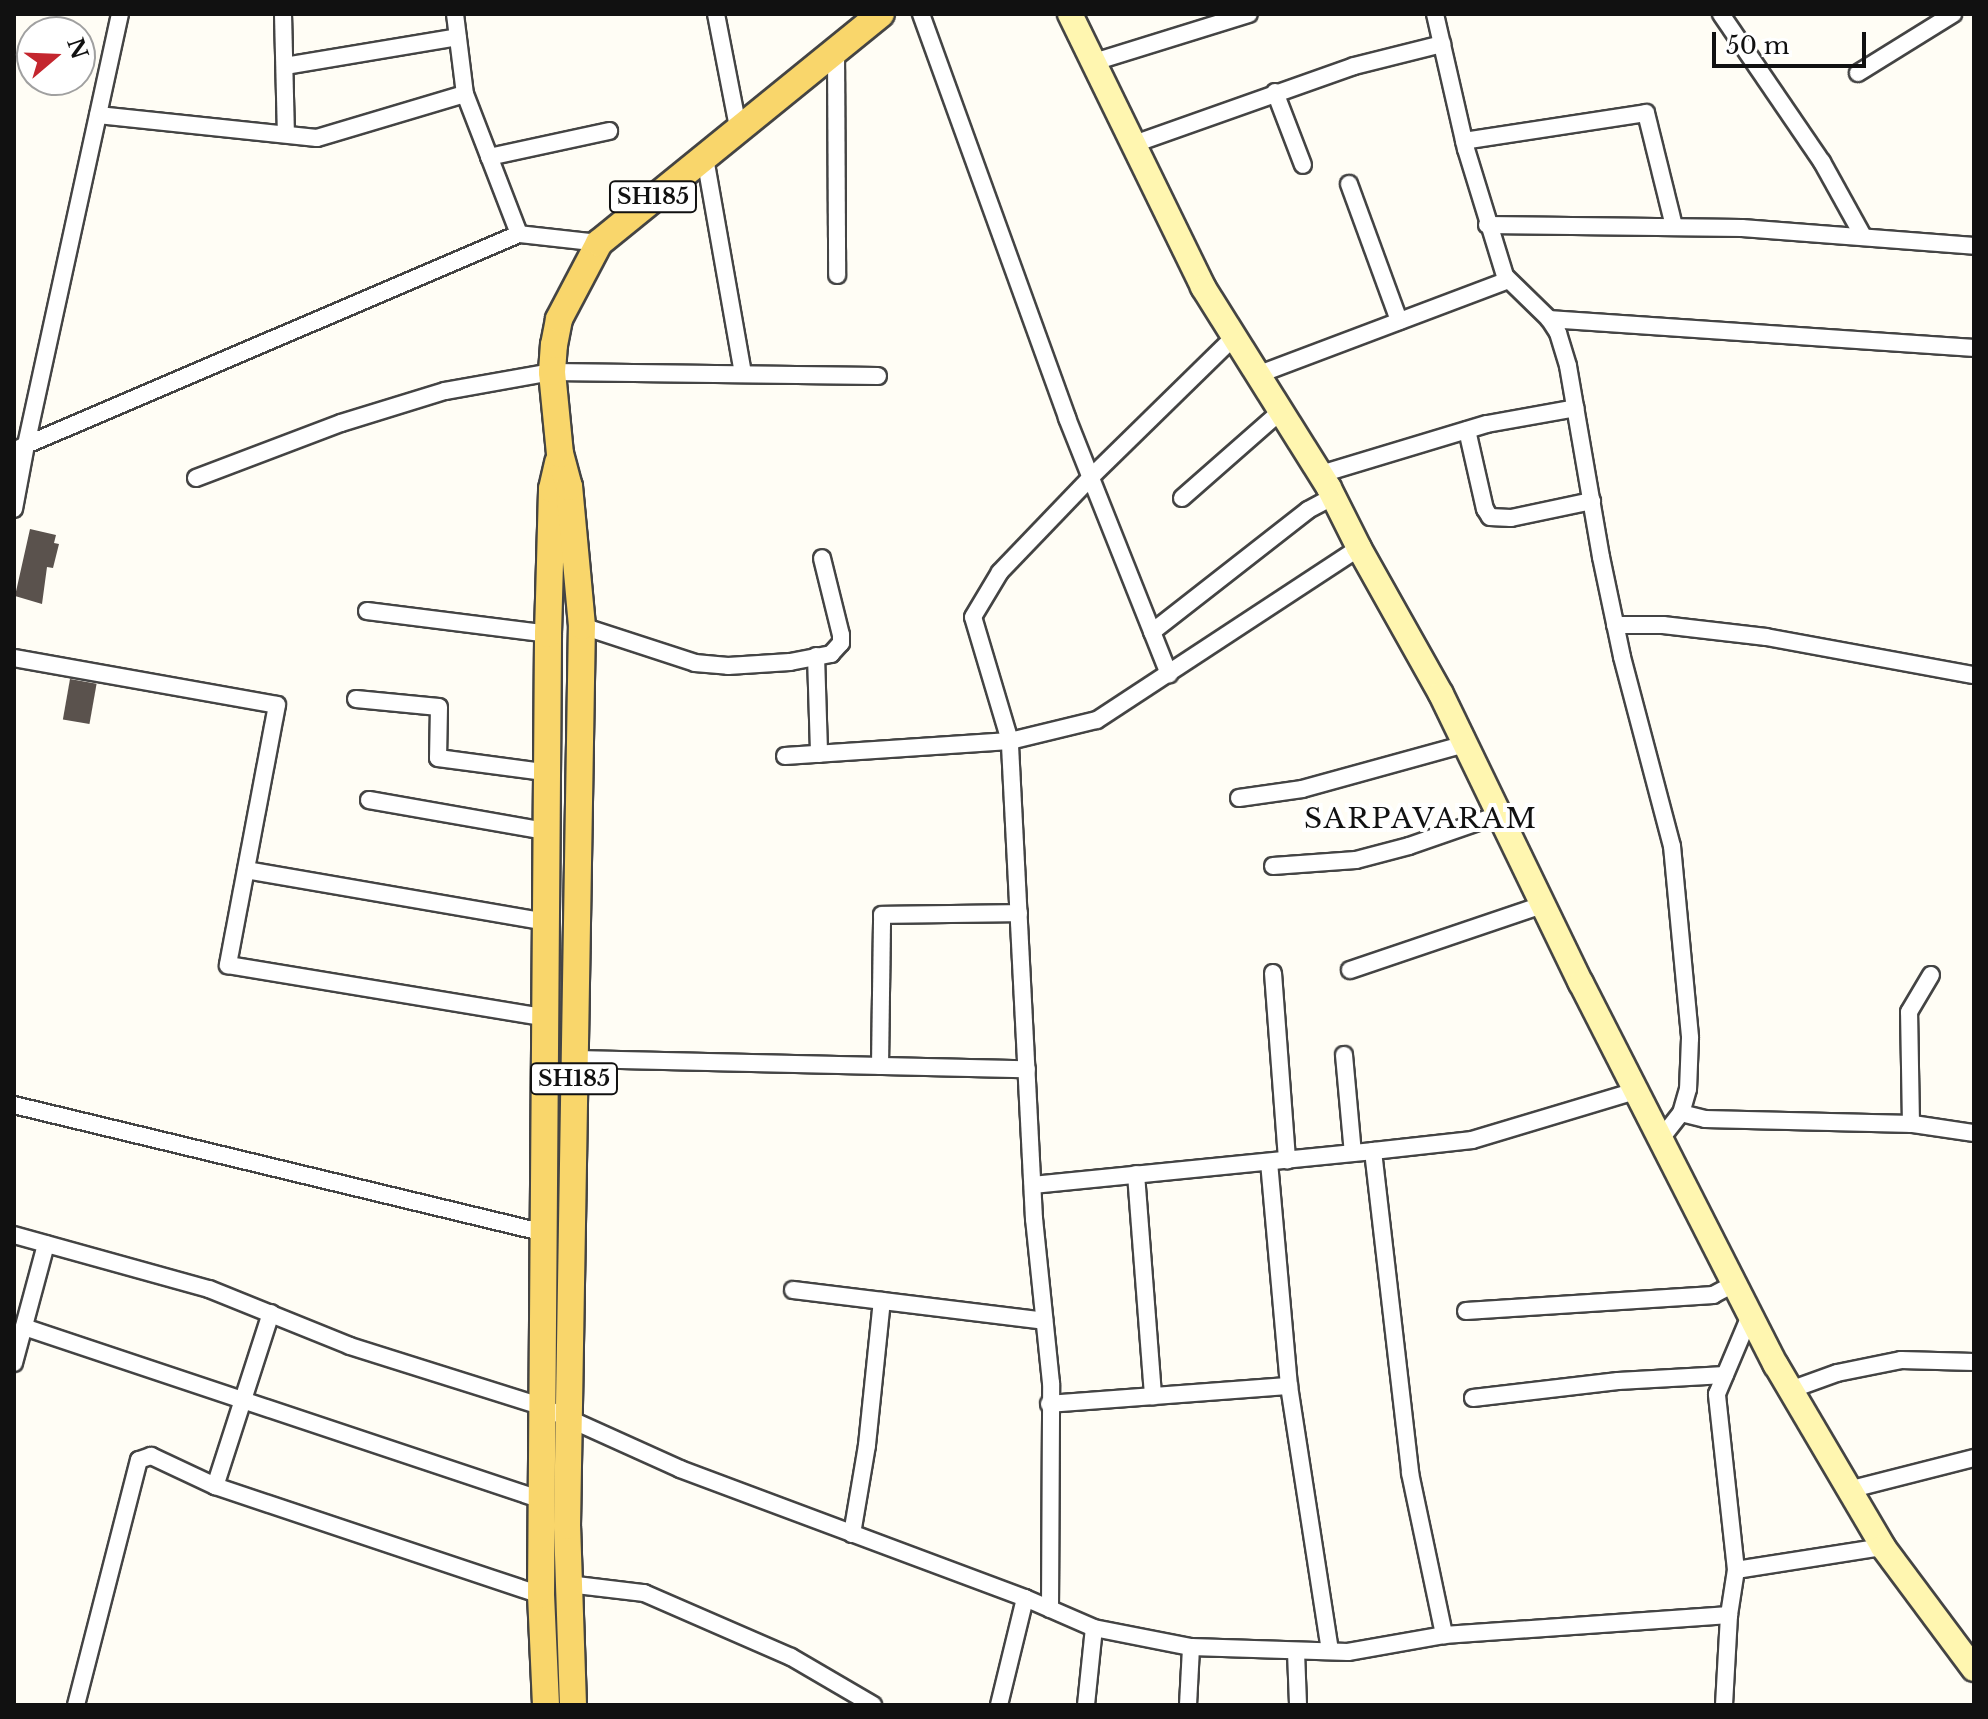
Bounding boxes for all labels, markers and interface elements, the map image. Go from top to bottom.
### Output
north arrow [16,16,96,96]
scale bar [1716,16,1870,66]
text: 50 m [1726,31,1789,60]
text: N [61,34,93,63]
road number: SH185 [607,179,699,215]
district label: SARPAVARAM [1304,802,1538,836]
road number: SH185 [528,1061,620,1097]

